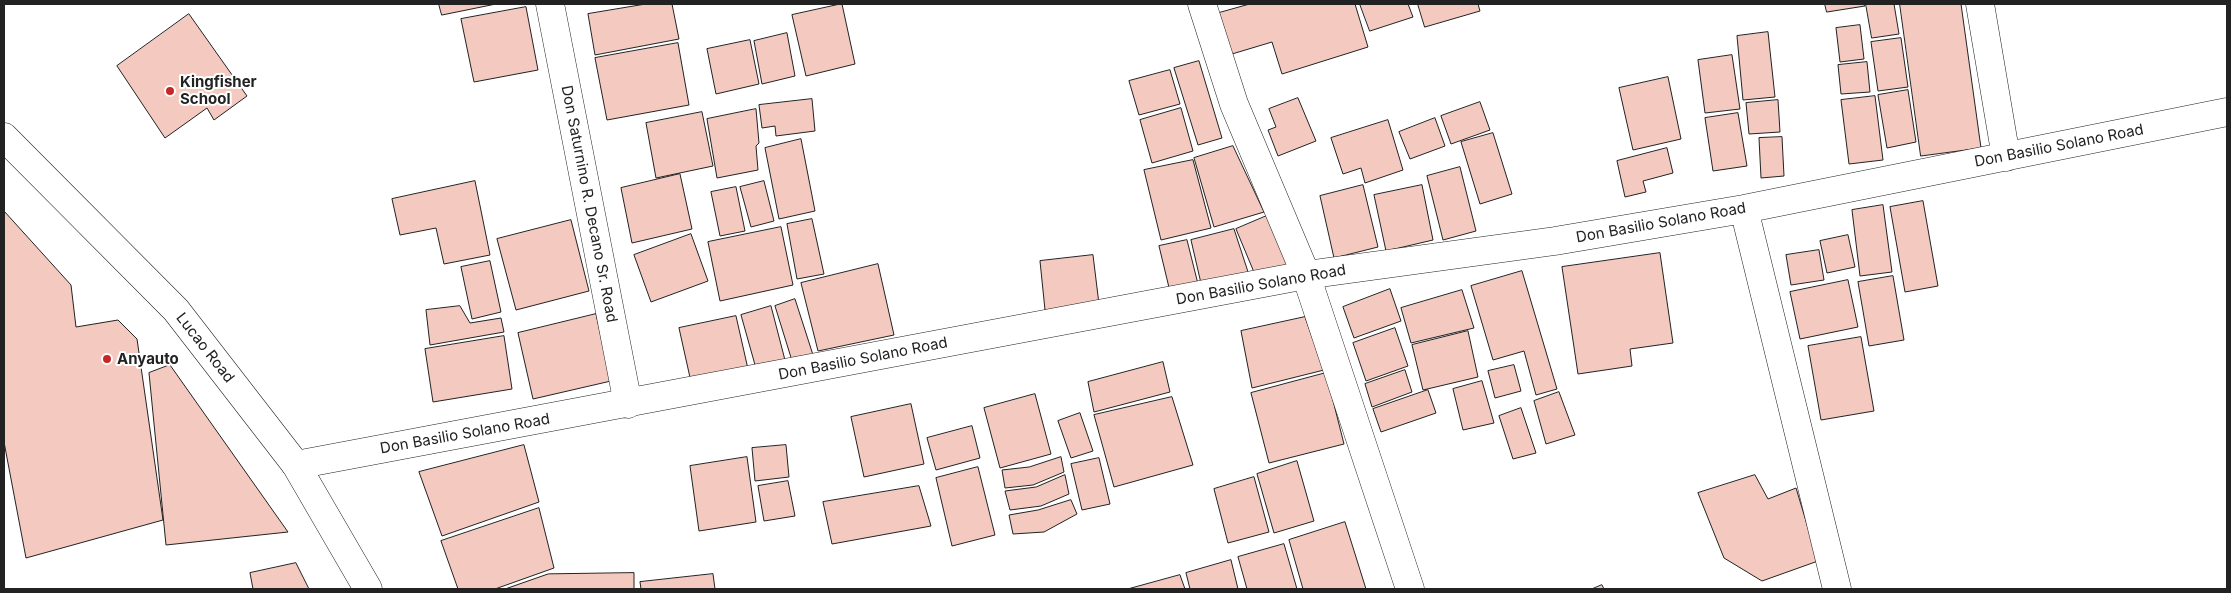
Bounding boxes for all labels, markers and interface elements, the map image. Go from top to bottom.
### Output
place label: Kingfisher School [180,73,257,108]
street label: Don Saturnino R. Decano Sr. Road [557,84,621,324]
marker: Kingfisher School [164,85,176,97]
street label: Don Basilio Solano Road [1973,121,2145,171]
street label: Don Basilio Solano Road [1575,199,1747,247]
street label: Don Basilio Solano Road [1175,261,1347,309]
street label: Lucao Road [172,309,238,387]
street label: Don Basilio Solano Road [777,334,949,384]
place label: Anyauto [117,350,179,368]
marker: Anyauto [101,353,113,365]
street label: Don Basilio Solano Road [379,410,551,458]

